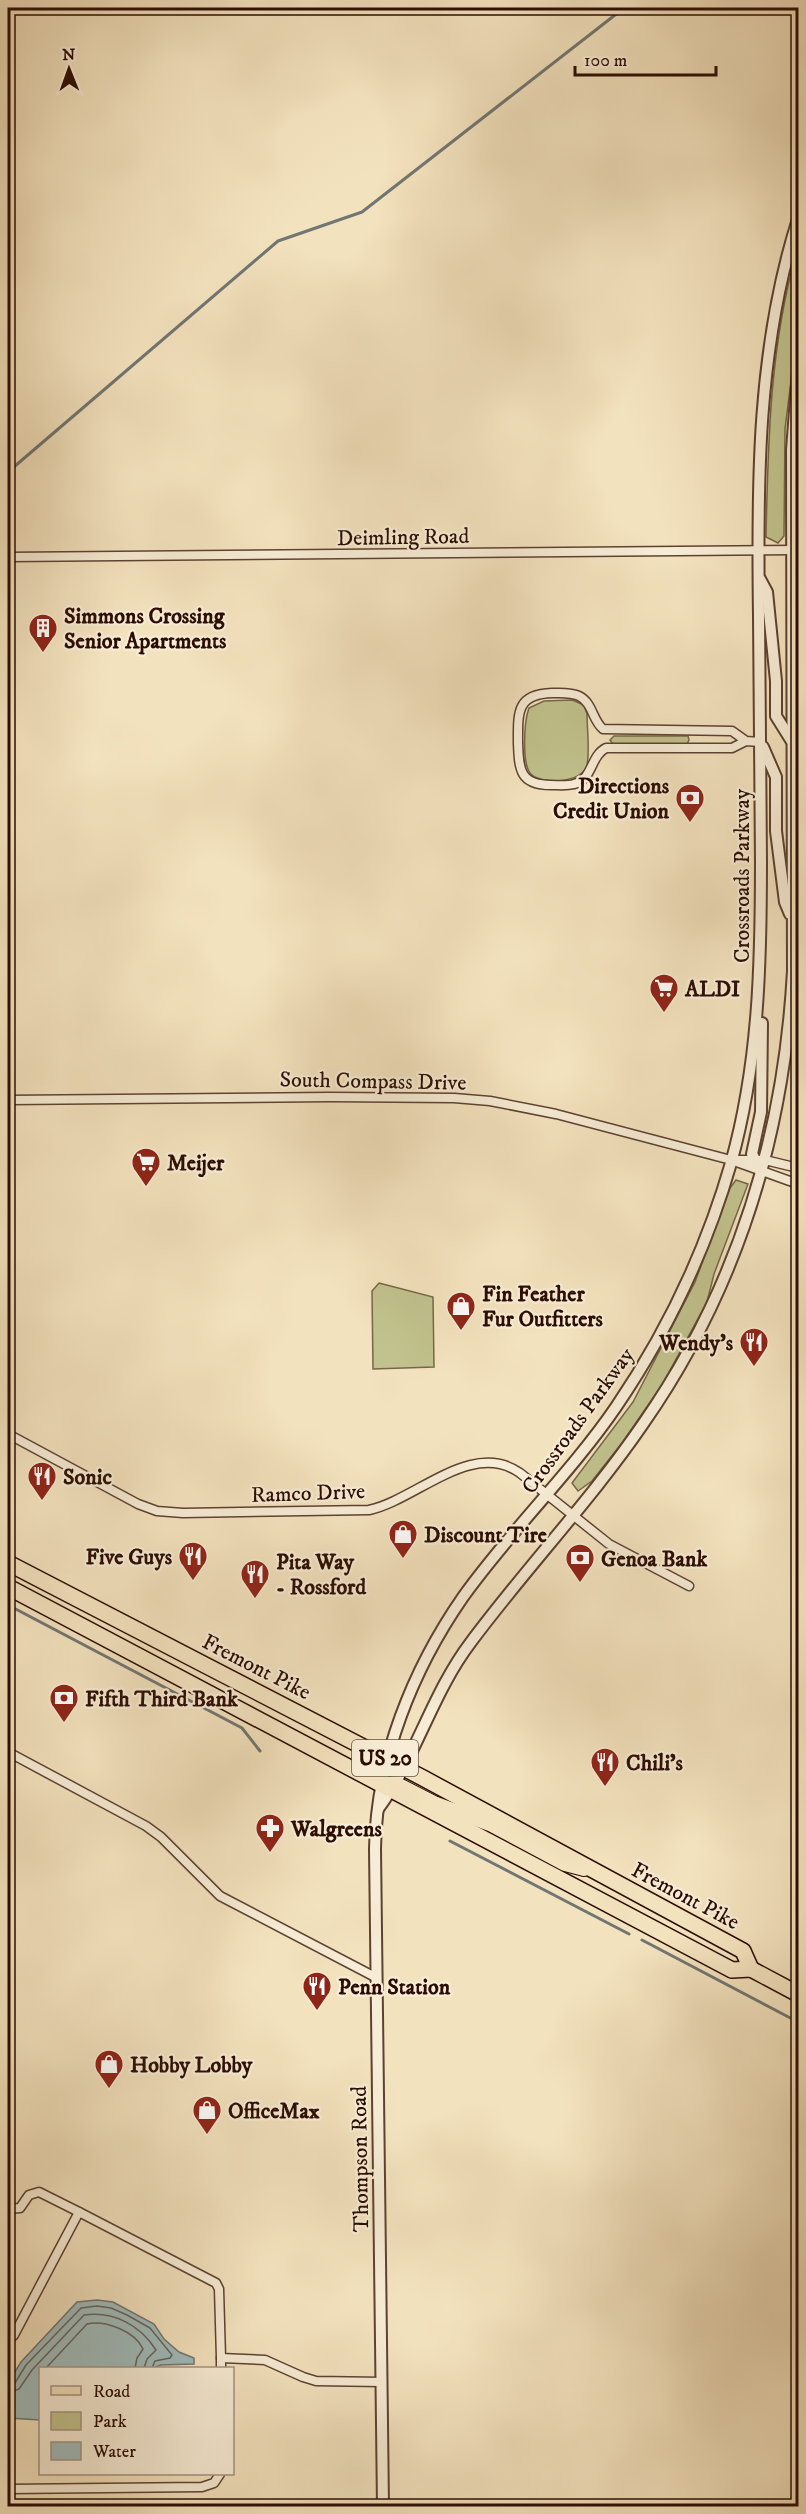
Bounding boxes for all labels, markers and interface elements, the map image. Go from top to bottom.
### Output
north arrow [39,39,99,99]
scale bar [575,39,716,77]
text: N [62,45,75,65]
text: 100 m [584,50,627,72]
street label: Deimling Road [337,523,470,552]
place label: Simmons Crossing Senior Apartments [64,603,227,655]
building icon: Simmons Crossing Senior Apartments [27,612,59,654]
place label: Directions Credit Union [553,773,670,825]
bank icon: Directions Credit Union [674,782,706,824]
street label: Crossroads Parkway [729,788,756,963]
supermarket icon: ALDI [648,972,680,1014]
place label: ALDI [684,976,740,1003]
street label: South Compass Drive [279,1066,467,1097]
supermarket icon: Meijer [130,1146,162,1188]
place label: Meijer [167,1150,225,1178]
place label: Fin Feather Fur Outfitters [482,1281,603,1333]
shop icon: Fin Feather Fur Outfitters [445,1290,477,1332]
restaurant icon: Wendy's [738,1326,770,1368]
place label: Wendy's [658,1330,734,1357]
street label: Crossroads Parkway [516,1342,641,1499]
restaurant icon: Sonic [26,1460,58,1502]
place label: Sonic [63,1464,112,1491]
street label: Ramco Drive [250,1478,366,1509]
shop icon: Discount Tire [387,1518,419,1560]
place label: Discount Tire [424,1522,547,1549]
restaurant icon: Five Guys [177,1540,209,1582]
bank icon: Genoa Bank [564,1542,596,1584]
place label: Five Guys [86,1544,173,1571]
place label: Genoa Bank [601,1546,708,1573]
place label: Pita Way - Rossford [276,1549,367,1601]
restaurant icon: Pita Way - Rossford [239,1558,271,1600]
street label: Fremont Pike [198,1628,315,1706]
bank icon: Fifth Third Bank [48,1682,80,1724]
place label: Fifth Third Bank [85,1686,239,1713]
road number: US 20 [352,1740,418,1776]
restaurant icon: Chili's [589,1746,621,1788]
place label: Chili's [626,1750,683,1777]
pharmacy icon: Walgreens [254,1812,286,1854]
place label: Walgreens [290,1816,382,1843]
street label: Fremont Pike [627,1857,744,1936]
restaurant icon: Penn Station [301,1970,333,2012]
place label: Penn Station [338,1974,451,2001]
shop icon: Hobby Lobby [93,2048,125,2090]
place label: Hobby Lobby [130,2052,253,2079]
street label: Thompson Road [346,2086,375,2232]
shop icon: OfficeMax [191,2094,223,2136]
place label: OfficeMax [228,2098,320,2125]
legend [39,2367,234,2475]
text: Road [93,2381,130,2403]
text: Park [93,2411,127,2433]
text: Water [92,2441,136,2463]

